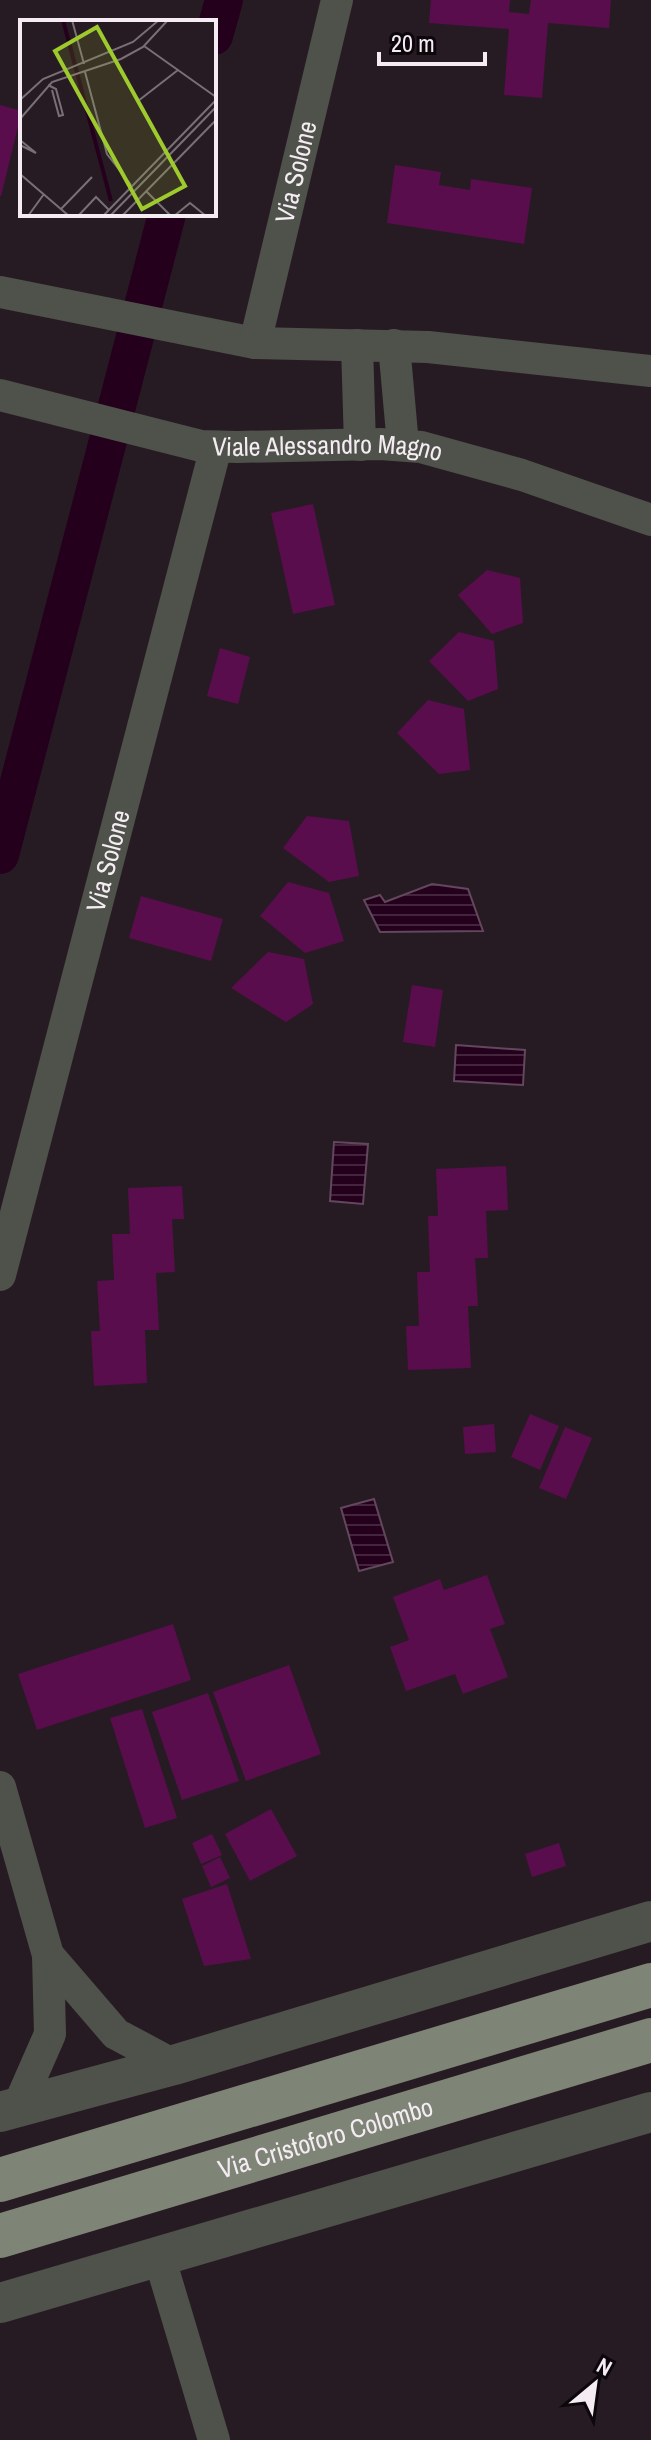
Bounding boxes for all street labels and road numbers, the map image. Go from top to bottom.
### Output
street label: Via Solone [266,117,325,226]
street label: Viale Alessandro Magno [212,426,447,469]
street label: Via Solone [77,806,138,915]
street label: Via Cristoforo Colombo [214,2089,437,2186]

